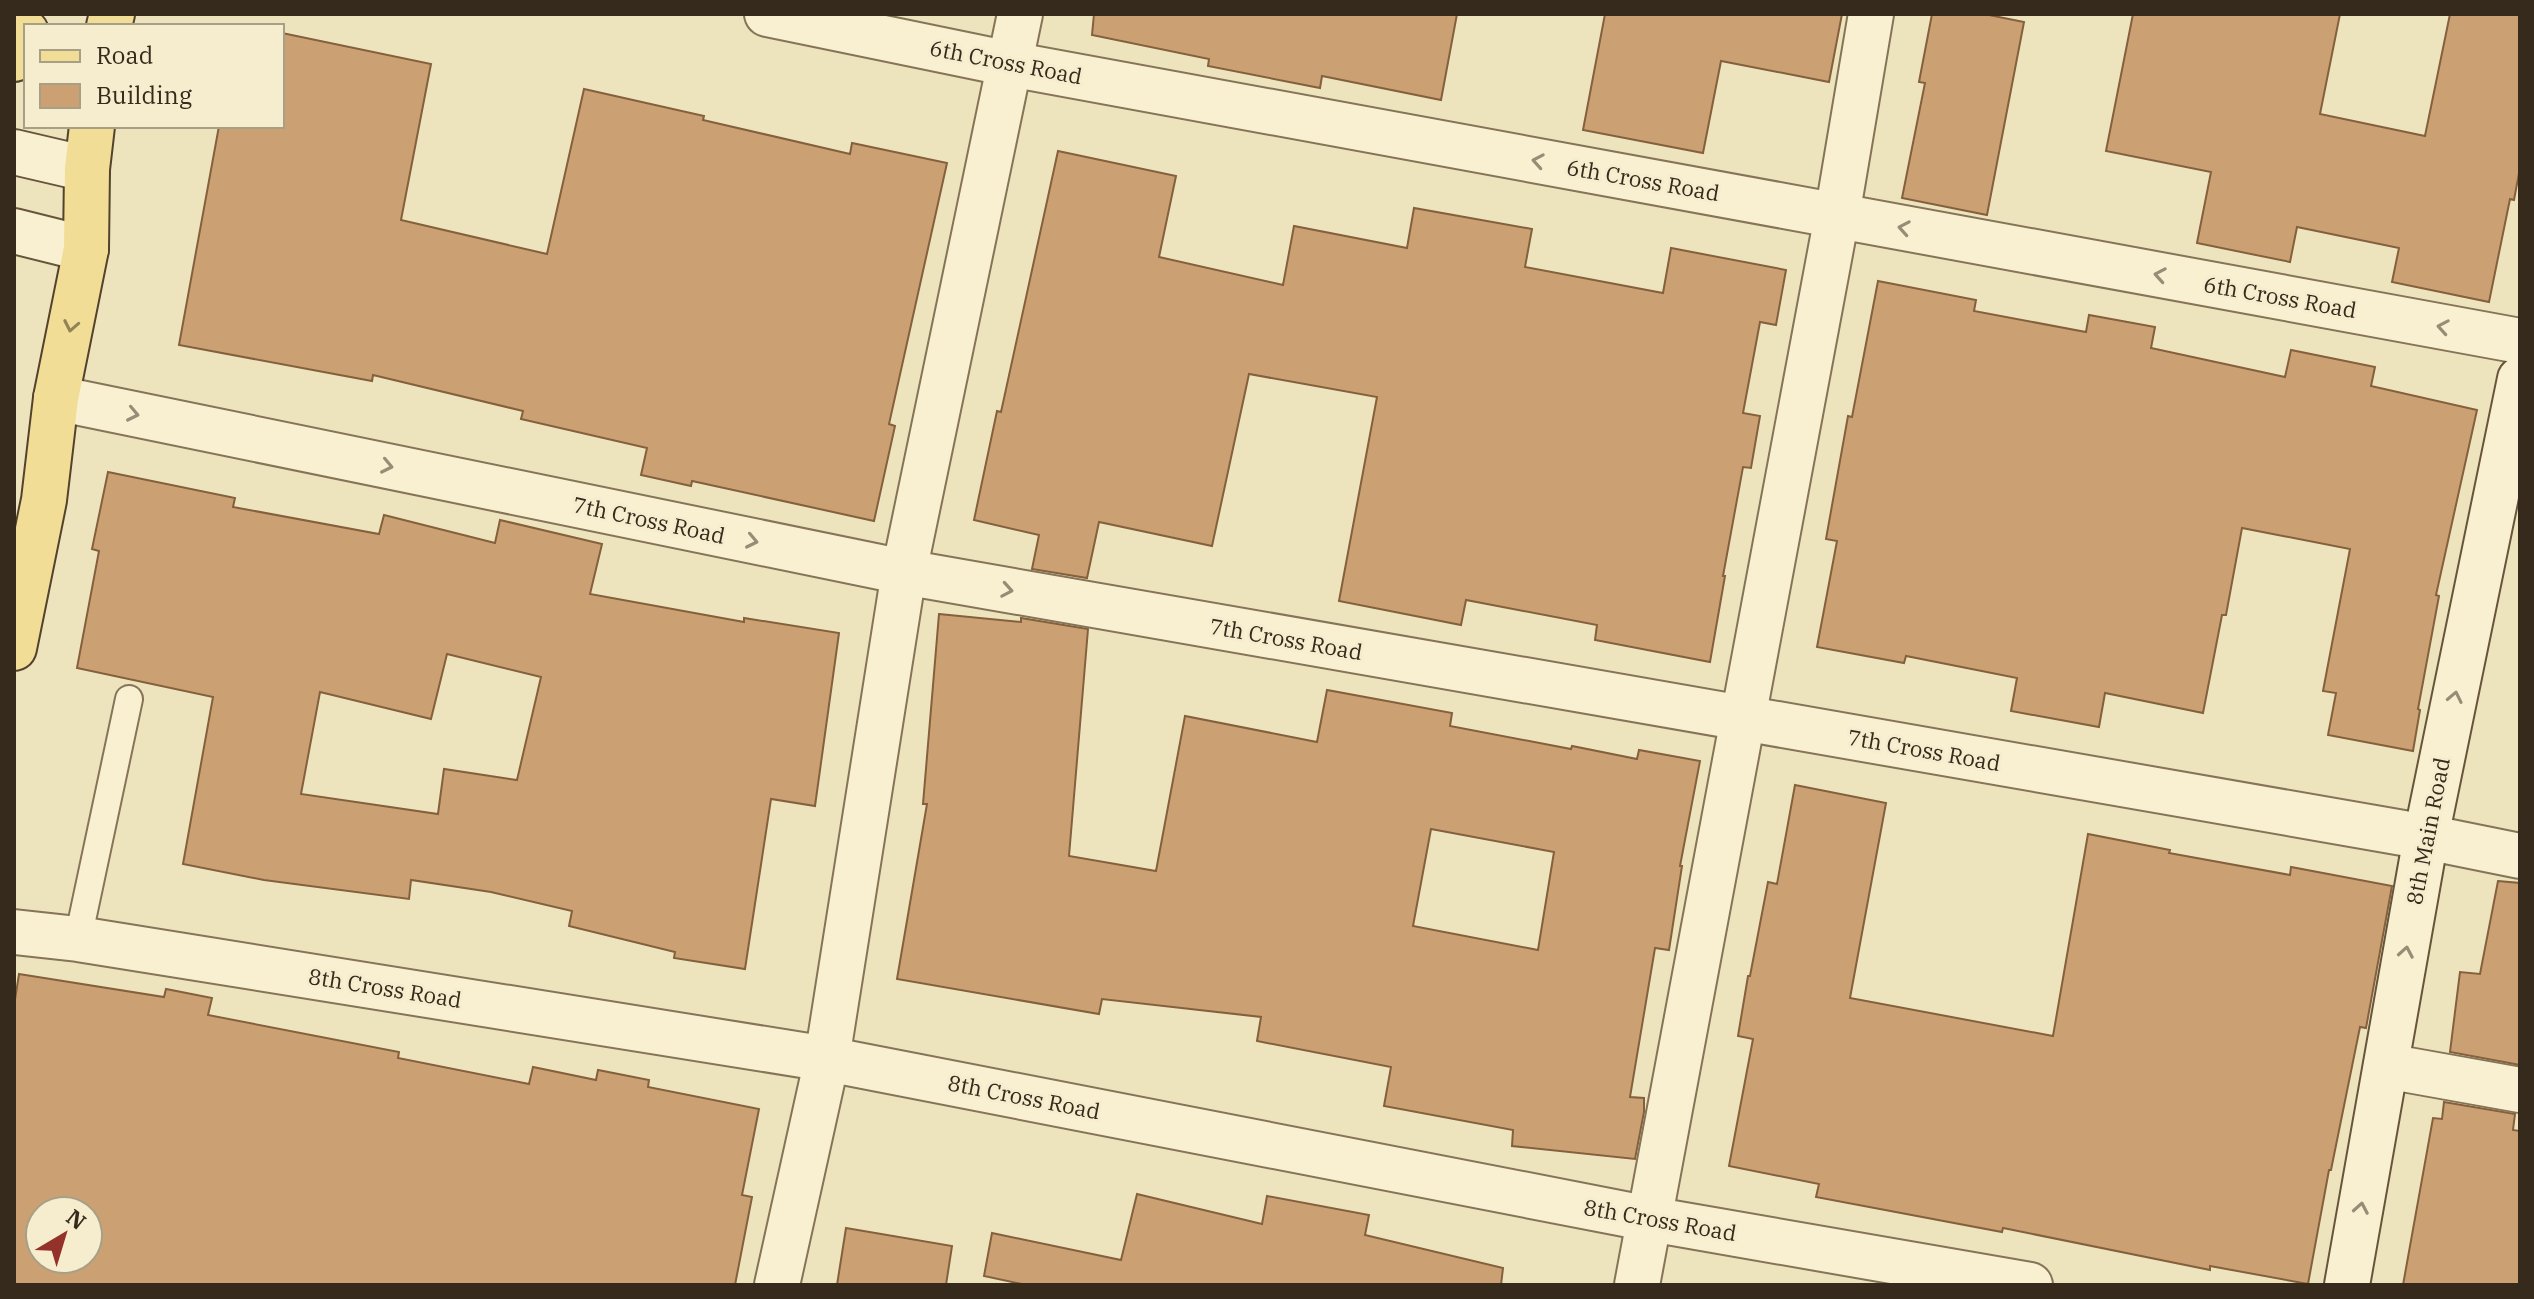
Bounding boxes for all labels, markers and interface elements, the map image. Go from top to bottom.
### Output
legend [24,24,284,128]
street label: 6th Cross Road [927,33,1085,91]
text: Road [96,39,153,71]
text: Building [96,79,192,111]
street label: 6th Cross Road [1564,152,1722,207]
one-way arrow [1532,154,1545,171]
one-way arrow [1897,221,1911,238]
one-way arrow [2153,268,2167,285]
street label: 6th Cross Road [2201,269,2359,324]
one-way arrow [63,319,80,332]
one-way arrow [2437,320,2450,337]
one-way arrow [125,405,139,422]
one-way arrow [380,457,394,474]
street label: 7th Cross Road [570,489,728,550]
one-way arrow [744,532,758,549]
one-way arrow [1000,581,1014,598]
street label: 7th Cross Road [1207,611,1365,666]
one-way arrow [2445,690,2462,703]
street label: 7th Cross Road [1845,722,2003,777]
street label: 8th Main Road [2399,755,2456,907]
one-way arrow [2396,945,2413,959]
street label: 8th Cross Road [306,961,464,1014]
street label: 8th Cross Road [945,1068,1103,1126]
street label: 8th Cross Road [1581,1192,1739,1247]
north arrow [24,1195,104,1275]
one-way arrow [2351,1201,2368,1215]
text: N [61,1202,92,1236]

